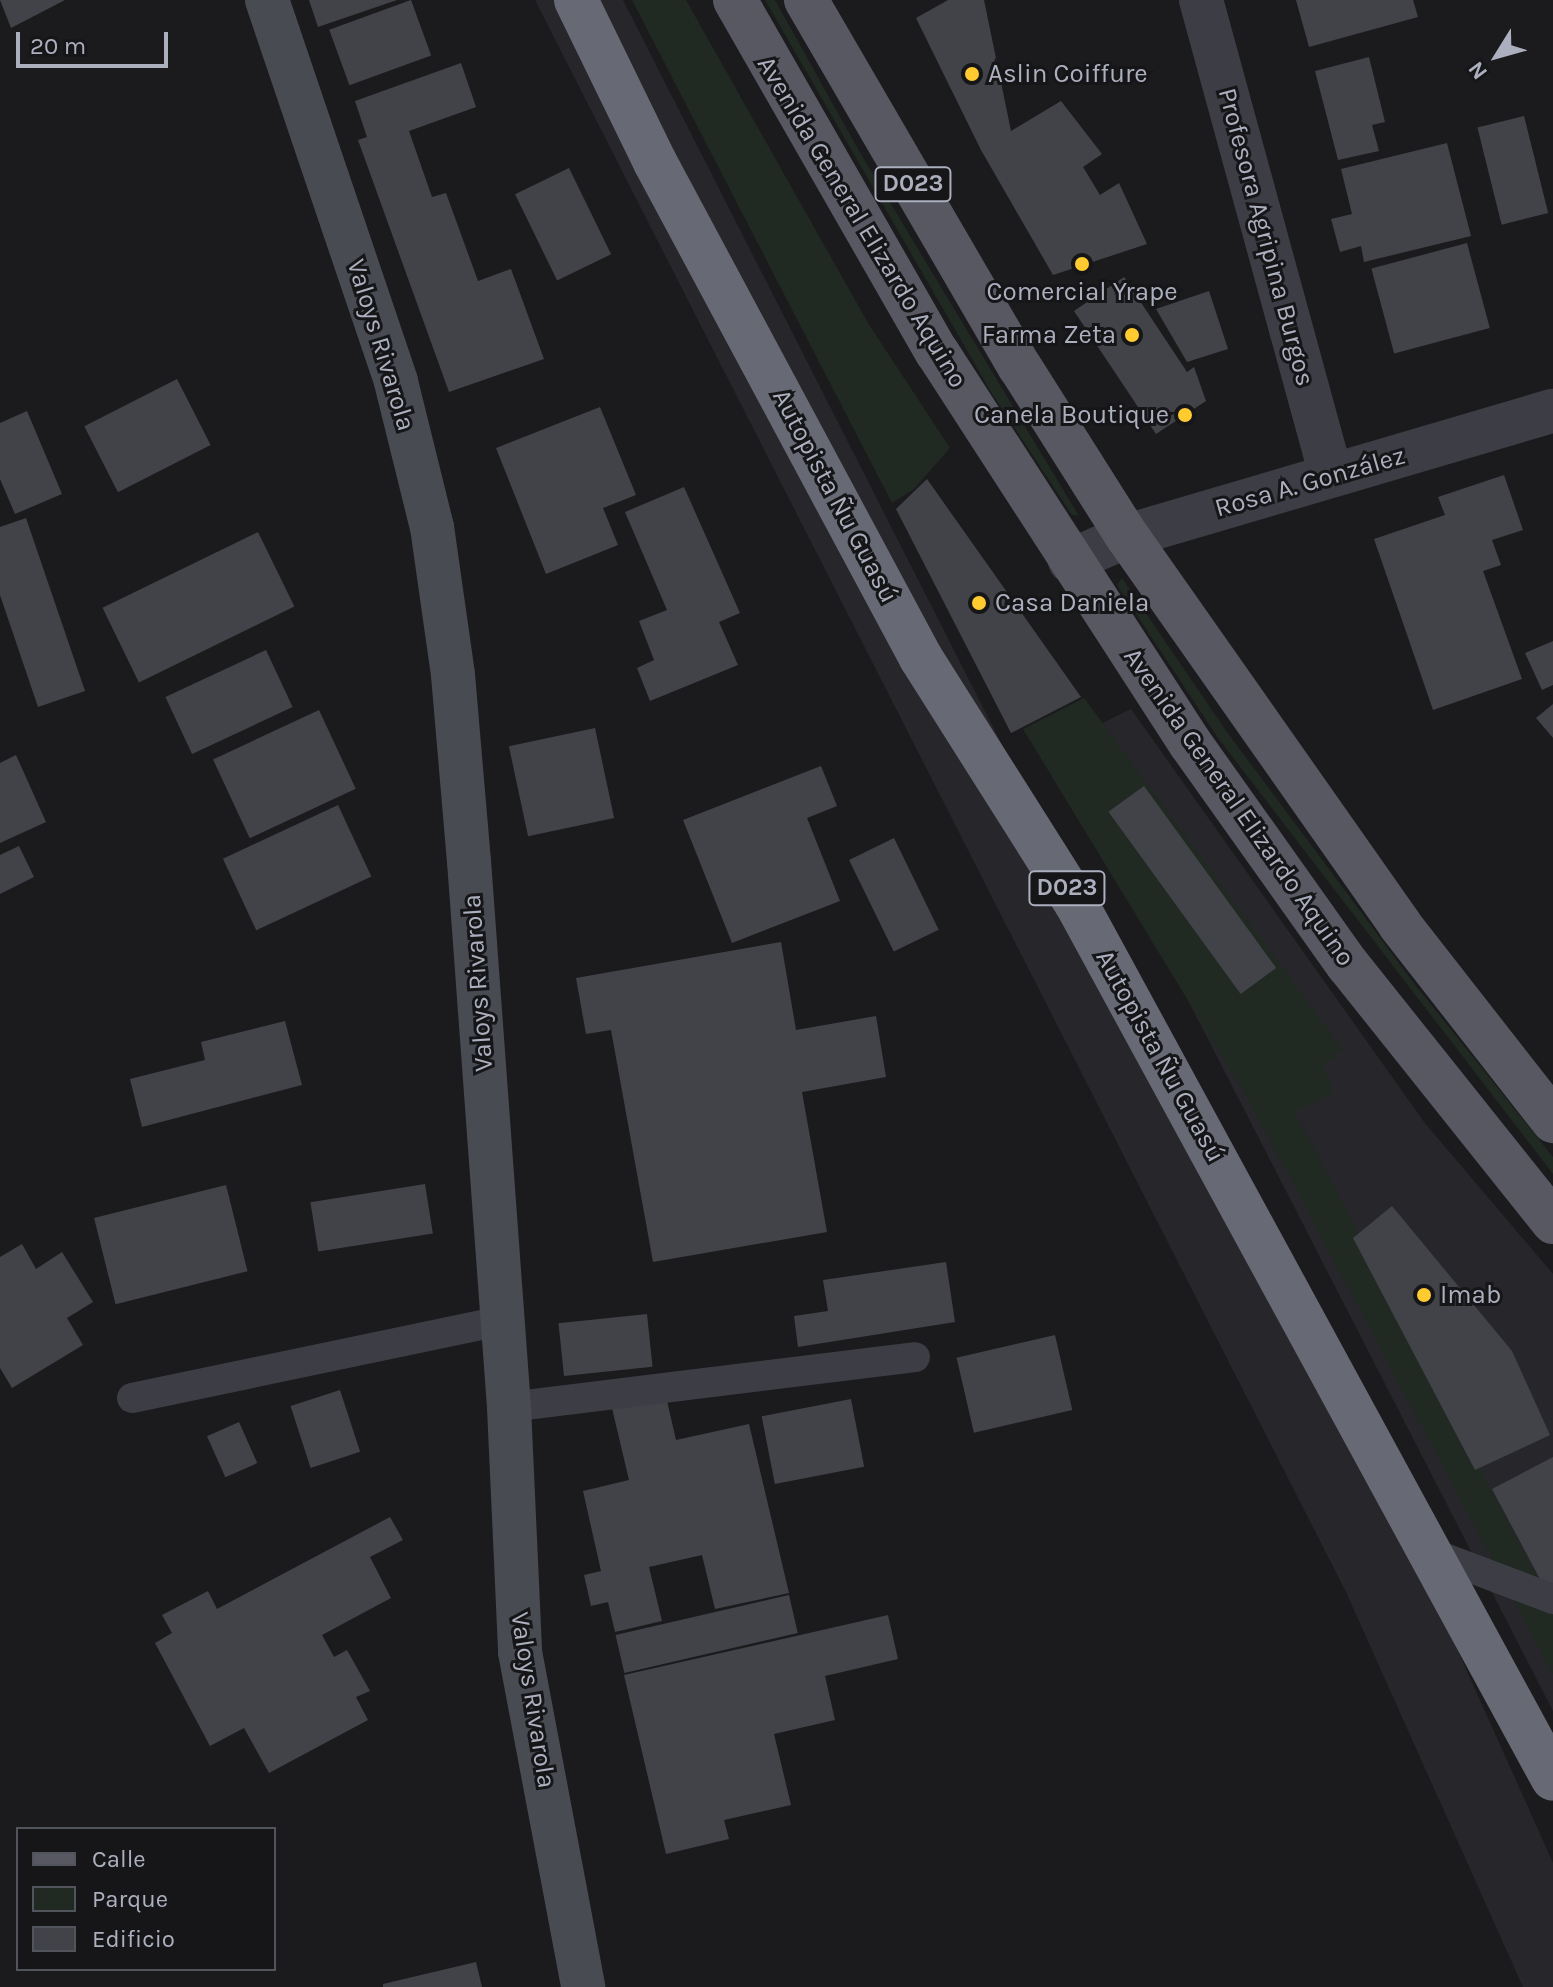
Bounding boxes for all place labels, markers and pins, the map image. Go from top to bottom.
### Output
place label: Aslin Coiffure [988,58,1148,90]
marker: Aslin Coiffure [963,65,981,83]
marker: Comercial Yrape [1073,255,1091,273]
place label: Comercial Yrape [987,276,1177,308]
place label: Farma Zeta [982,319,1116,351]
marker: Farma Zeta [1123,326,1141,344]
place label: Canela Boutique [974,399,1169,431]
marker: Canela Boutique [1176,406,1194,424]
place label: Casa Daniela [995,587,1149,619]
marker: Casa Daniela [970,594,988,612]
place label: Imab [1440,1279,1501,1311]
marker: Imab [1415,1286,1433,1304]

